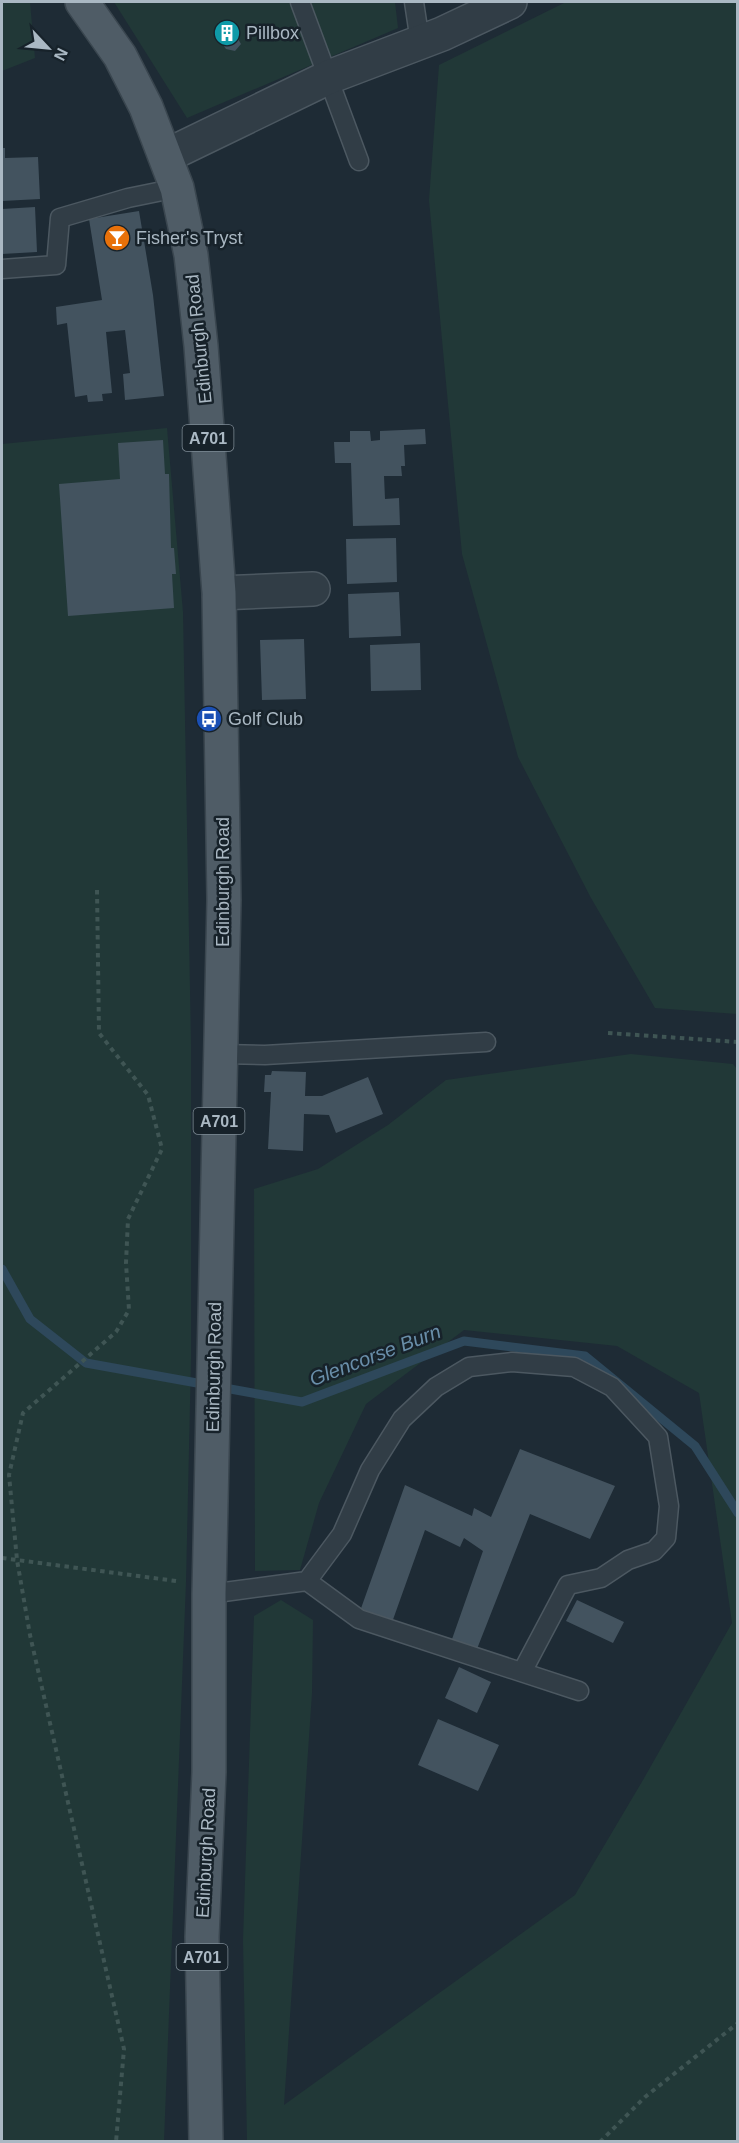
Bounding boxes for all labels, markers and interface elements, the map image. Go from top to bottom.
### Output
north arrow [18,18,78,78]
building icon: Pillbox [212,18,242,48]
place label: Pillbox [246,23,299,43]
text: N [51,45,71,63]
bar icon: Fisher's Tryst [102,223,132,253]
place label: Fisher's Tryst [136,228,242,248]
street label: Edinburgh Road [182,273,216,405]
road number: A701 [182,425,234,451]
bus stop icon: Golf Club [194,704,224,734]
place label: Golf Club [228,709,303,729]
street label: Edinburgh Road [213,817,233,947]
road number: A701 [194,1108,244,1134]
street label: Edinburgh Road [203,1302,225,1432]
water label: Glencorse Burn [306,1320,444,1390]
street label: Edinburgh Road [193,1788,219,1918]
road number: A701 [176,1944,228,1970]

